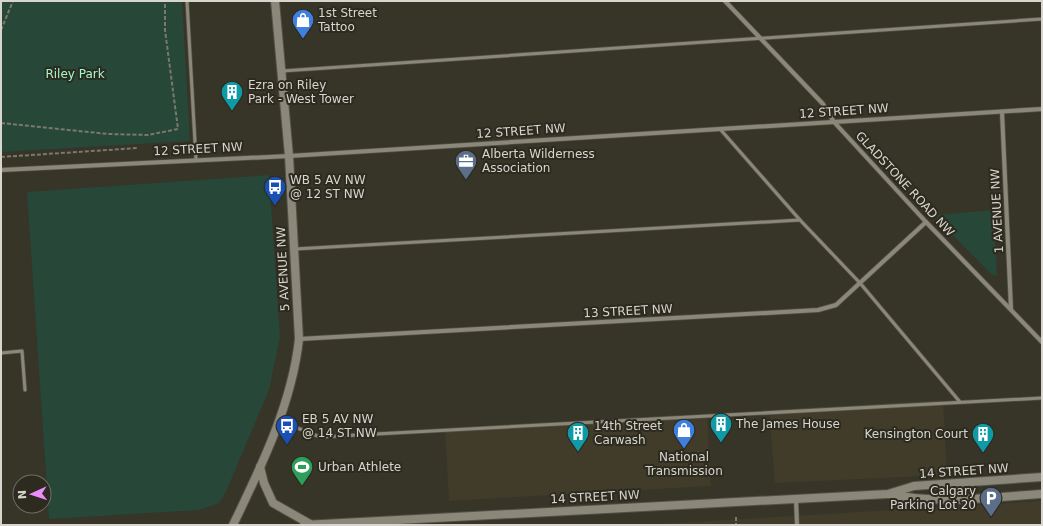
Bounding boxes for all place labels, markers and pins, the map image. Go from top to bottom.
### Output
place label: 1st Street Tattoo [317,6,377,34]
shop icon: 1st Street Tattoo [290,7,316,40]
place label: Ezra on Riley Park - West Tower [248,78,354,106]
building icon: Ezra on Riley Park - West Tower [219,79,245,112]
place label: Alberta Wilderness Association [482,147,595,175]
office icon: Alberta Wilderness Association [453,148,479,181]
place label: WB 5 AV NW @ 12 ST NW [290,173,366,201]
bus stop icon: WB 5 AV NW @ 12 ST NW [262,174,288,207]
building icon: The James House [708,411,734,444]
place label: EB 5 AV NW @ 14 ST NW [302,412,377,440]
bus stop icon: EB 5 AV NW @ 14 ST NW [274,413,300,446]
shop icon: National Transmission [671,417,697,450]
place label: The James House [735,417,840,431]
place label: 14th Street Carwash [594,419,662,447]
building icon: 14th Street Carwash [565,420,591,453]
building icon: Kensington Court [970,421,996,454]
place label: Kensington Court [865,427,968,441]
place label: National Transmission [644,450,723,478]
sports icon: Urban Athlete [289,454,315,487]
place label: Urban Athlete [318,460,401,474]
place label: Calgary Parking Lot 20 [890,484,976,512]
parking icon: Calgary Parking Lot 20 [978,485,1004,518]

